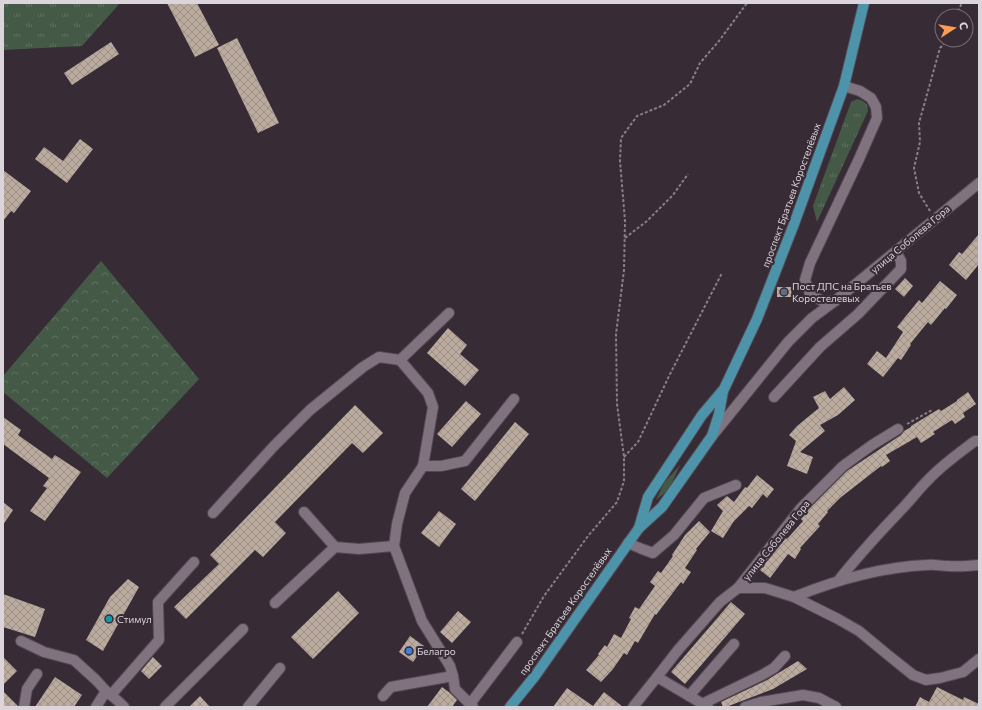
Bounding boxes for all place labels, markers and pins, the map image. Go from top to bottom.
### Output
place label: Пост ДПС на Братьев Коростелевых [792,280,892,304]
marker: Пост ДПС на Братьев Коростелевых [779,287,789,297]
place label: Стимул [117,613,152,625]
marker: Стимул [104,614,114,624]
place label: Белагро [417,645,456,657]
marker: Белагро [404,646,414,656]

